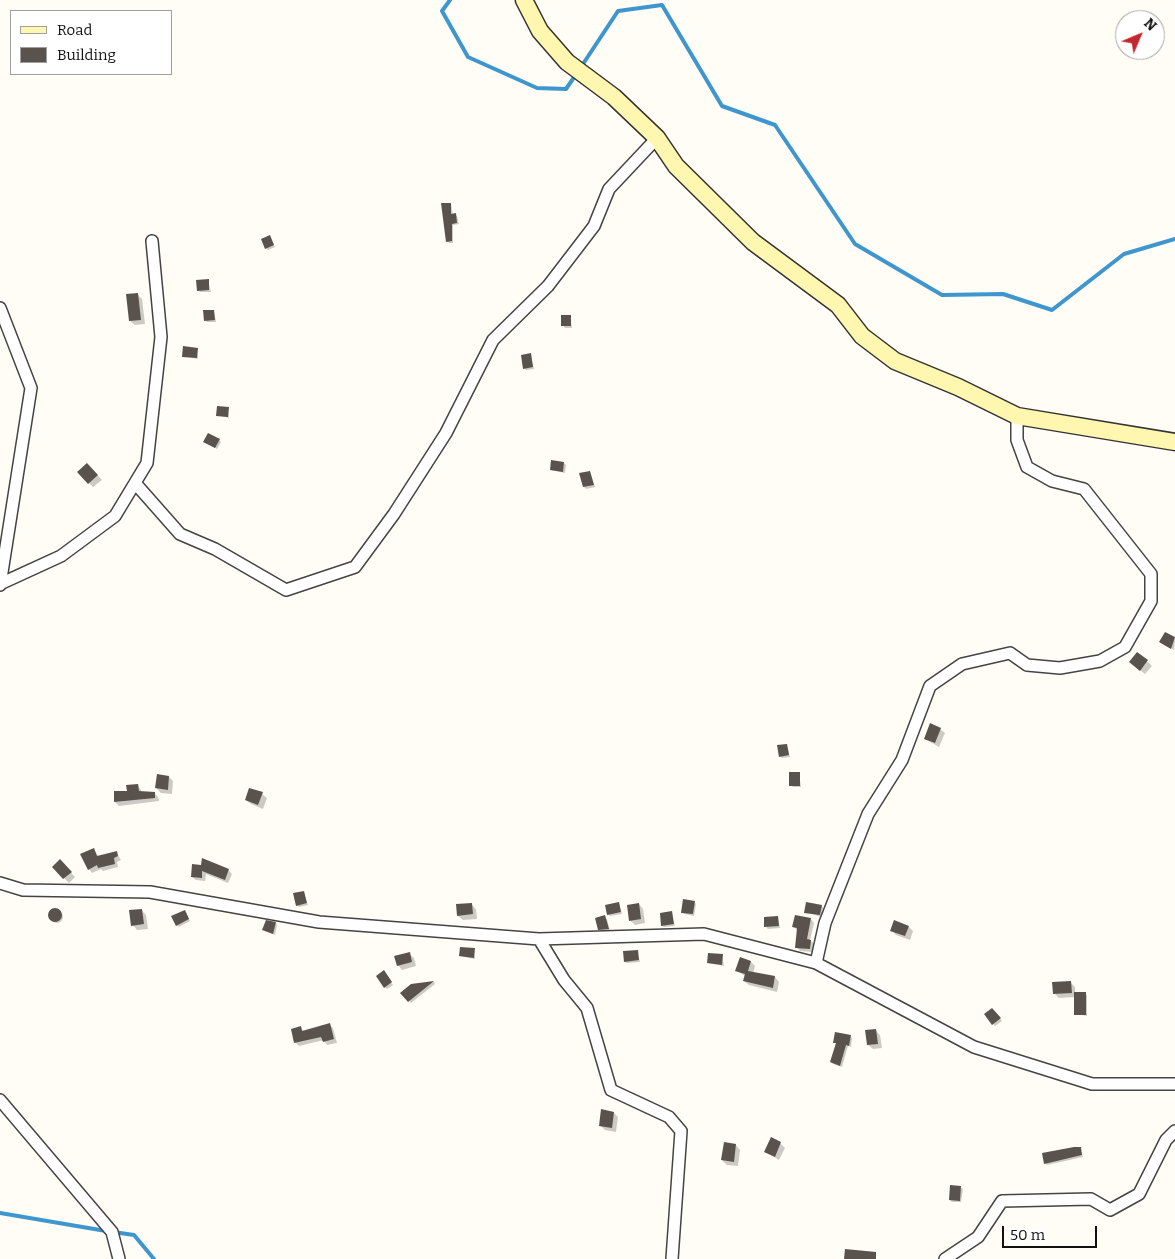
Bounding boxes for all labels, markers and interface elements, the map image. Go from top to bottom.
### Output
legend [10,10,172,75]
north arrow [1115,10,1165,60]
text: N [1140,15,1160,35]
text: Road [57,21,92,39]
text: Building [57,46,116,64]
scale bar [1005,1216,1100,1248]
text: 50 m [1010,1226,1045,1244]

